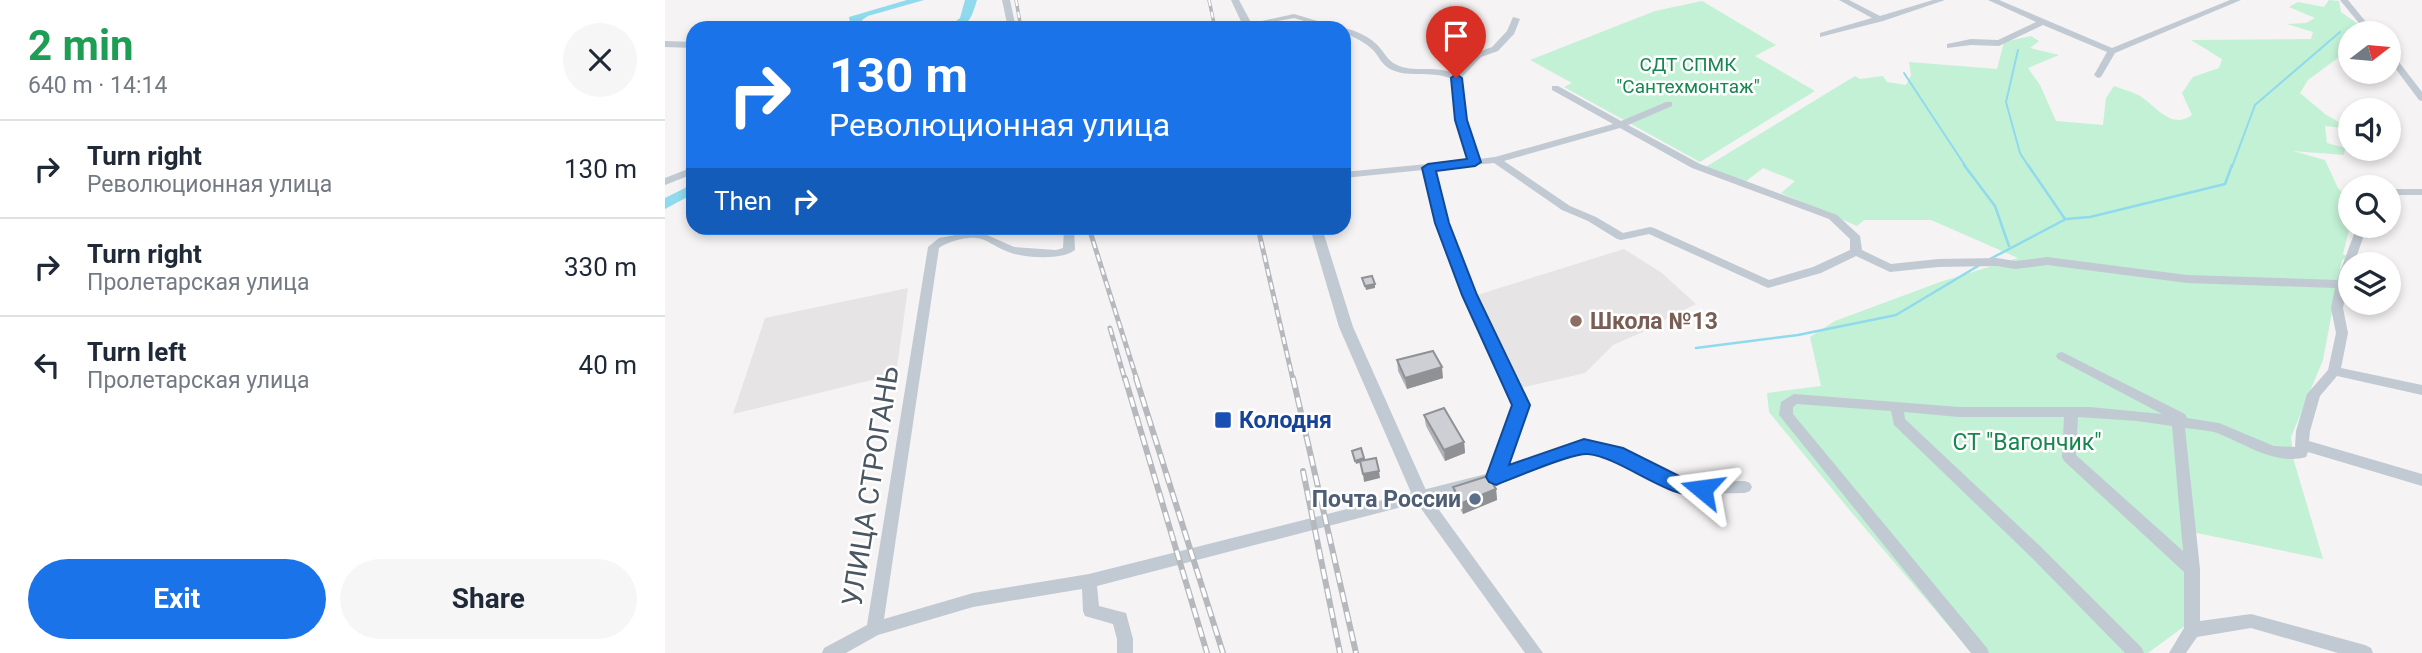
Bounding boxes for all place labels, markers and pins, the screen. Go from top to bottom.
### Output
pin [1426,6,1486,78]
place label: Школа №13 [1590,308,1718,335]
marker: Школа №13 [1568,313,1584,329]
place label: Колодня [1239,407,1332,434]
marker: Колодня [1213,410,1233,430]
place label: Почта России [1312,486,1461,513]
marker: Почта России [1467,491,1483,507]

